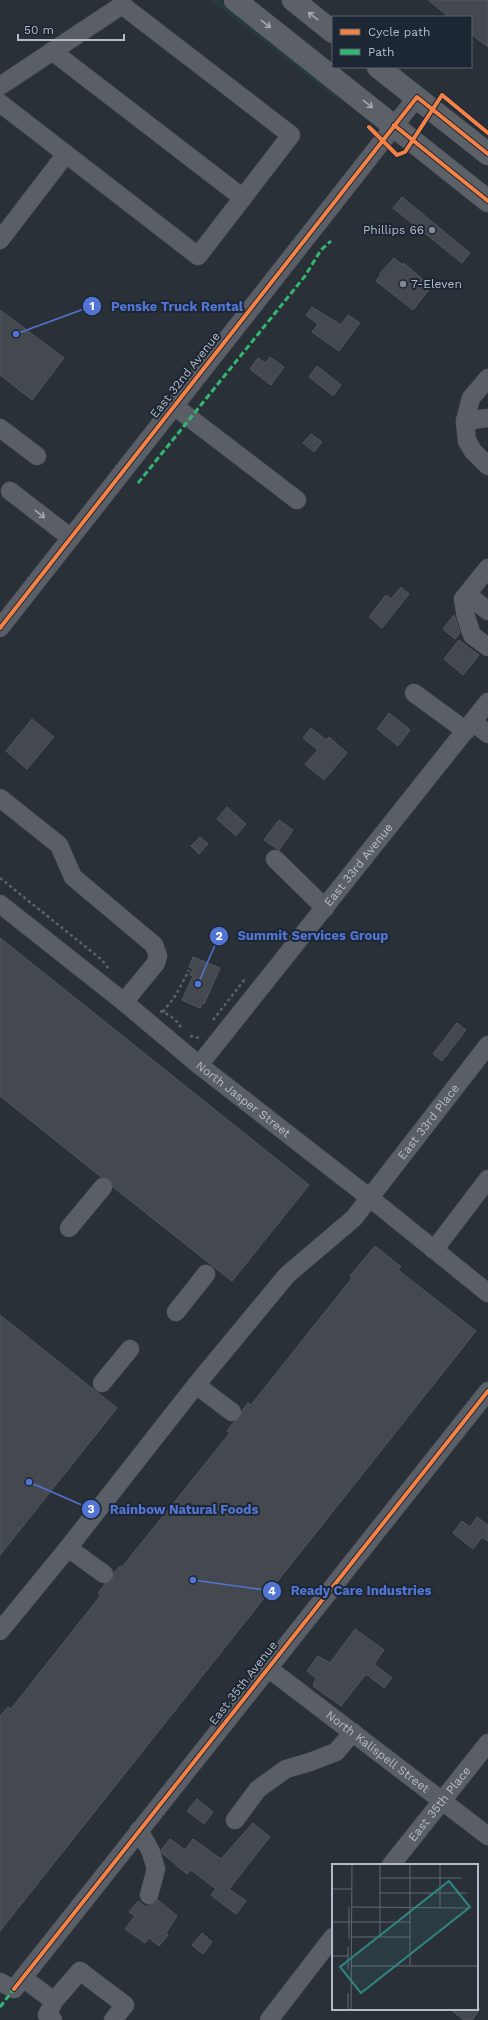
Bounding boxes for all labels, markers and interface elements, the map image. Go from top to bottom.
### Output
one-way arrow [307,12,318,20]
scale bar [18,16,124,42]
legend [332,16,472,68]
one-way arrow [260,20,271,28]
text: 50 m [24,23,54,37]
text: Cycle path [368,25,430,39]
text: Path [368,45,394,59]
one-way arrow [363,100,374,109]
place label: Phillips 66 [363,223,424,237]
marker: Phillips 66 [427,225,437,235]
place label: 7-Eleven [411,277,462,291]
marker: 7-Eleven [398,279,408,289]
callout: Penske Truck Rental [82,294,251,319]
text: 1 [89,299,95,313]
text: Penske Truck Rental [111,299,244,314]
street label: East 32nd Avenue [147,329,223,421]
one-way arrow [35,510,46,519]
street label: East 33rd Avenue [321,820,396,909]
callout: Summit Services Group [209,923,396,948]
text: Summit Services Group [237,928,389,943]
text: 2 [215,929,223,943]
street label: North Jasper Street [193,1058,293,1140]
street label: East 33rd Place [395,1081,462,1162]
callout: Rainbow Natural Foods [81,1497,266,1522]
text: 3 [87,1502,95,1516]
text: Rainbow Natural Foods [110,1502,258,1517]
callout: Ready Care Industries [262,1578,439,1603]
text: Ready Care Industries [291,1583,431,1598]
text: 4 [268,1584,276,1598]
street label: East 35th Avenue [206,1638,280,1728]
street label: North Kalispell Street [323,1708,432,1796]
street label: East 35th Place [405,1764,474,1844]
inset map [332,1864,478,2010]

